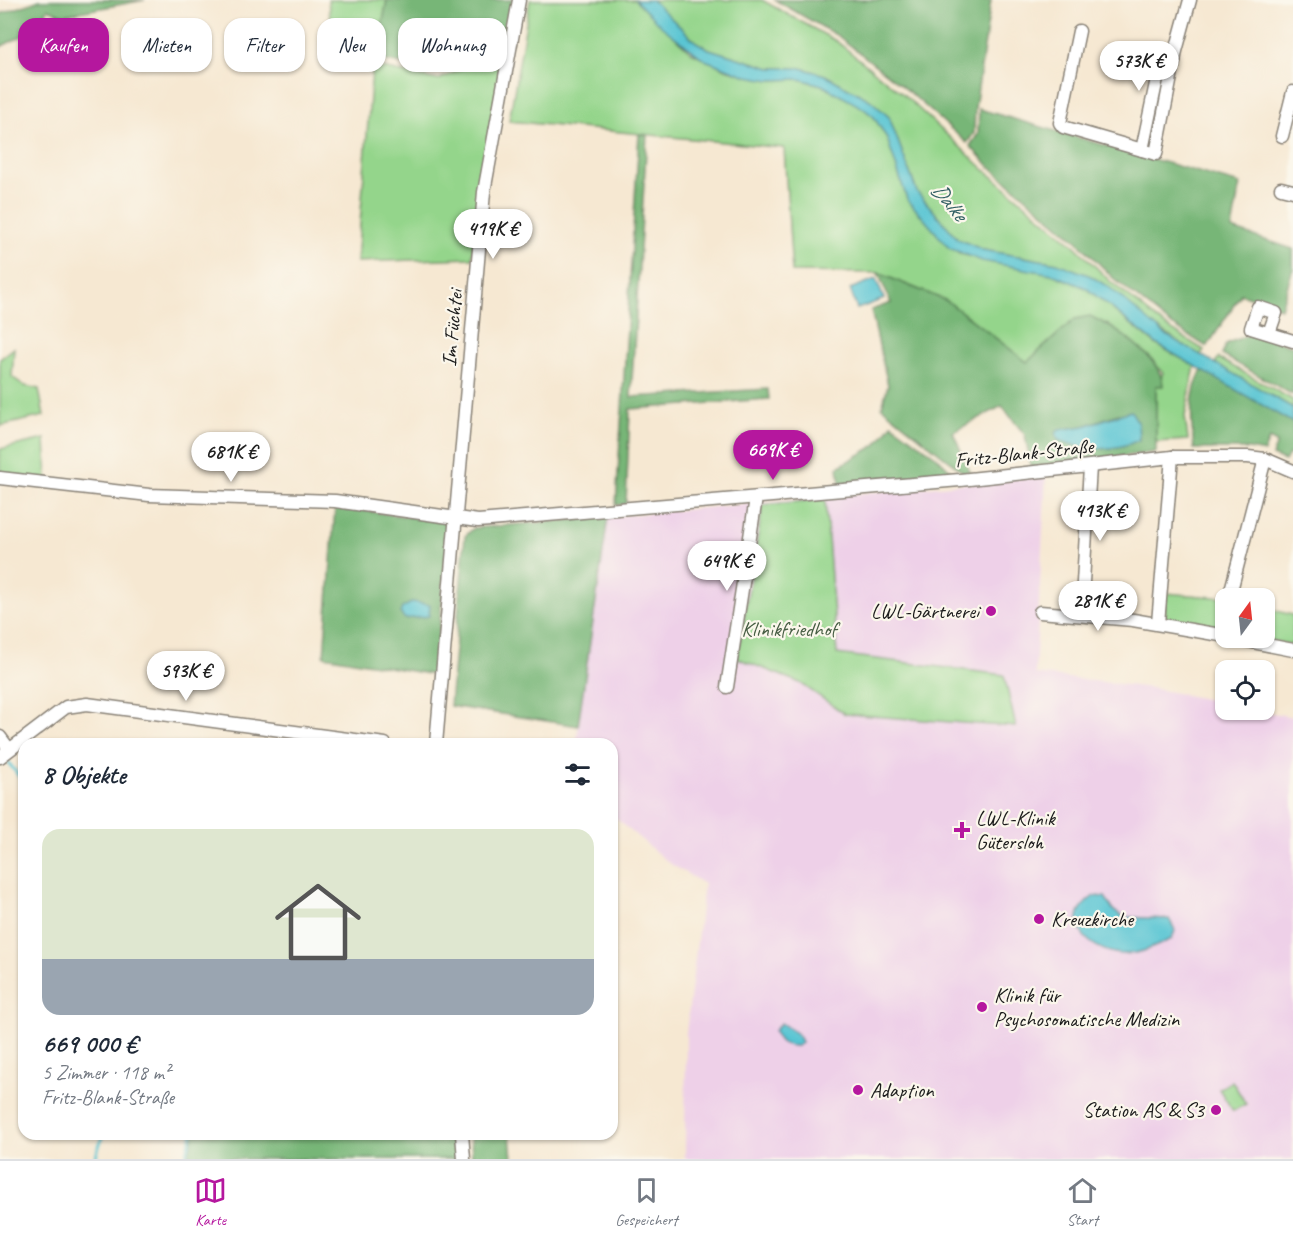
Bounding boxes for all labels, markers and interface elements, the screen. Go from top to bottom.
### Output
chip: Kaufen [18,18,109,72]
chip: Mieten [121,18,212,72]
chip: Filter [224,18,305,72]
chip: Neu [317,18,386,72]
chip: Wohnung [398,18,507,72]
pin: 573K € [1090,41,1188,92]
text: 573K € [1114,48,1164,73]
water label: Dalke [925,177,976,229]
pin: 419K € [444,209,542,260]
text: 419K € [468,216,518,241]
street label: Im Füchtei [436,285,469,368]
pin: 669K € [724,430,822,481]
pin: 681K € [182,432,280,483]
street label: Fritz-Blank-Straße [954,433,1096,473]
text: 669K € [747,437,799,462]
text: 681K € [205,439,257,464]
pin: 413K € [1051,491,1149,542]
text: 413K € [1075,498,1126,523]
pin: 649K € [678,541,776,592]
text: 649K € [701,548,753,573]
pin: 281K € [1049,581,1147,632]
text: 281K € [1073,588,1124,613]
north arrow [1215,588,1275,648]
map controls [1215,588,1275,720]
place label: LWL-Gärtnerei [871,598,982,624]
marker: LWL-Gärtnerei [984,604,998,618]
park label: Klinikfriedhof [741,616,840,642]
pin: 593K € [137,651,235,702]
text: 593K € [161,658,211,683]
button: locate [1215,660,1275,720]
text: 8 Objekte [42,758,126,791]
icon: filters [561,758,594,791]
place label: LWL-Klinik Gütersloh [976,805,1056,855]
marker: LWL-Klinik Gütersloh [953,821,971,839]
icon: home [264,868,372,976]
place label: Kreuzkirche [1051,906,1135,932]
marker: Kreuzkirche [1032,912,1046,926]
place label: Klinik für Psychosomatische Medizin [994,982,1180,1032]
marker: Klinik für Psychosomatische Medizin [975,1000,989,1014]
text: 669 000 € [42,1027,137,1060]
text: 5 Zimmer · 118 m² [42,1060,170,1085]
place label: Adaption [870,1077,934,1103]
marker: Adaption [851,1083,865,1097]
text: Fritz-Blank-Straße [42,1085,174,1110]
place label: Station AS & S3 [1083,1097,1206,1123]
marker: Station AS & S3 [1209,1103,1223,1117]
tab: Karte [194,1174,227,1230]
tab: Gespeichert [615,1174,678,1230]
tab: Start [1066,1174,1099,1230]

